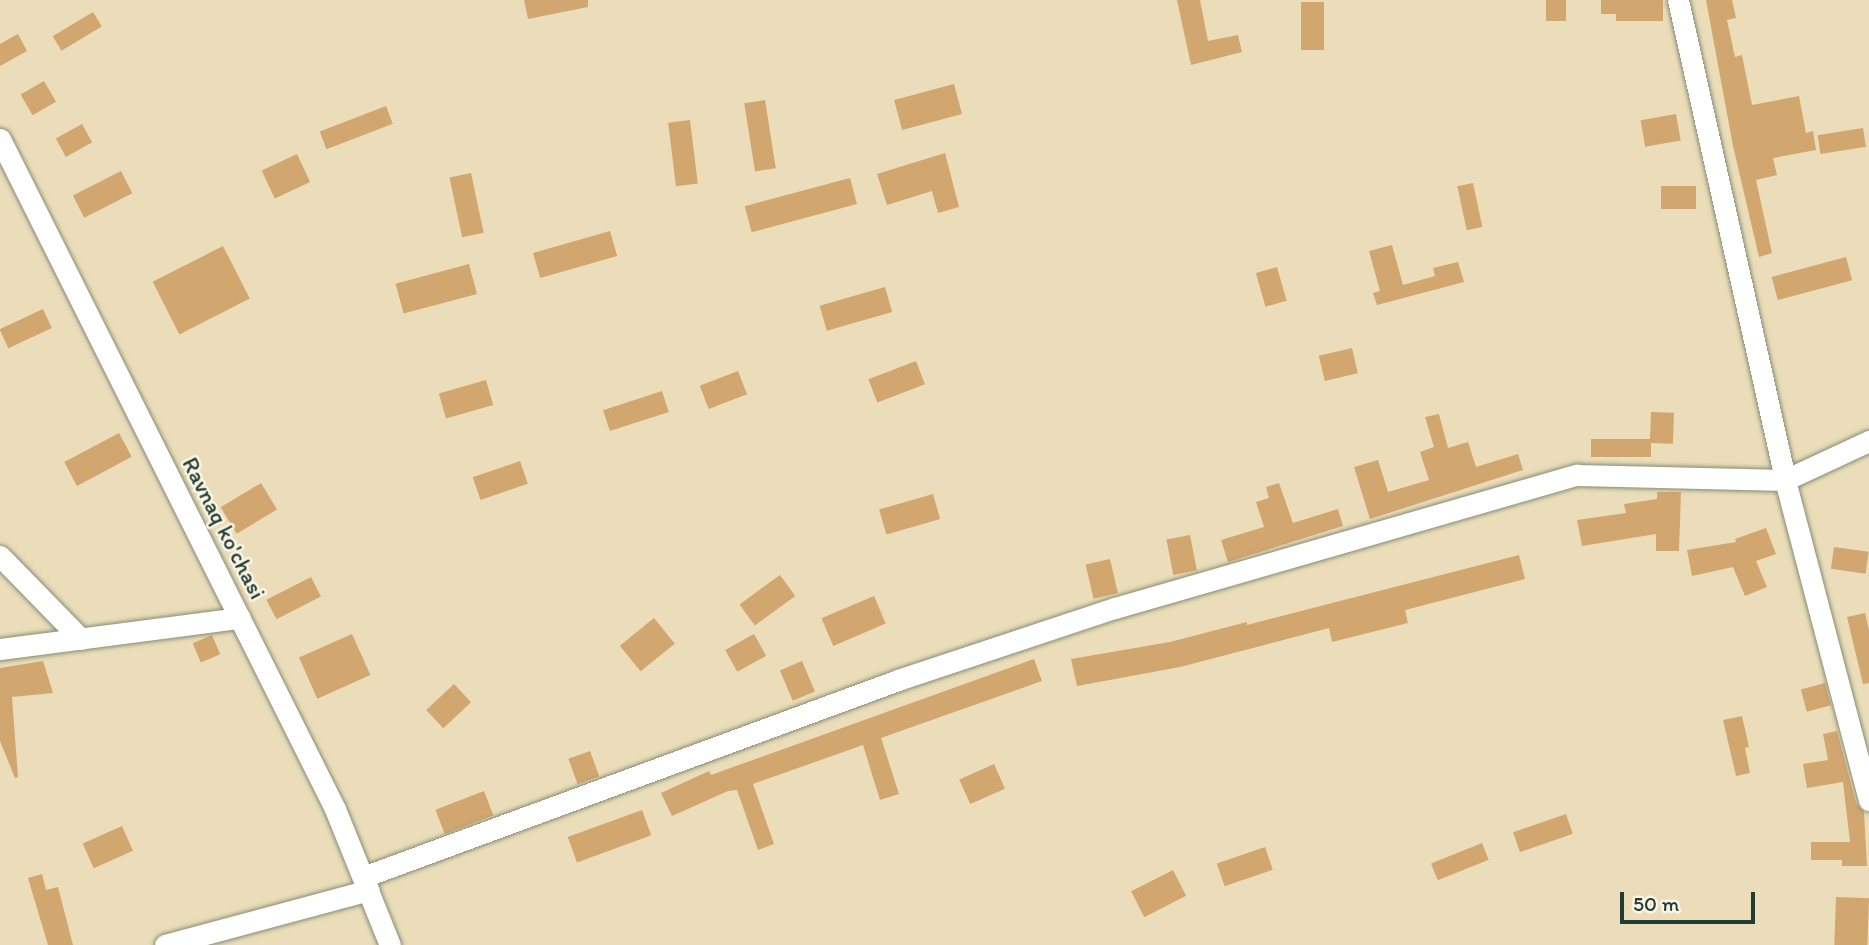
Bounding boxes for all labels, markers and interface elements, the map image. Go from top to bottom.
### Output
street label: Ravnaq ko'chasi [177,453,271,603]
scale bar [1624,878,1759,922]
text: 50 m [1633,891,1679,916]

